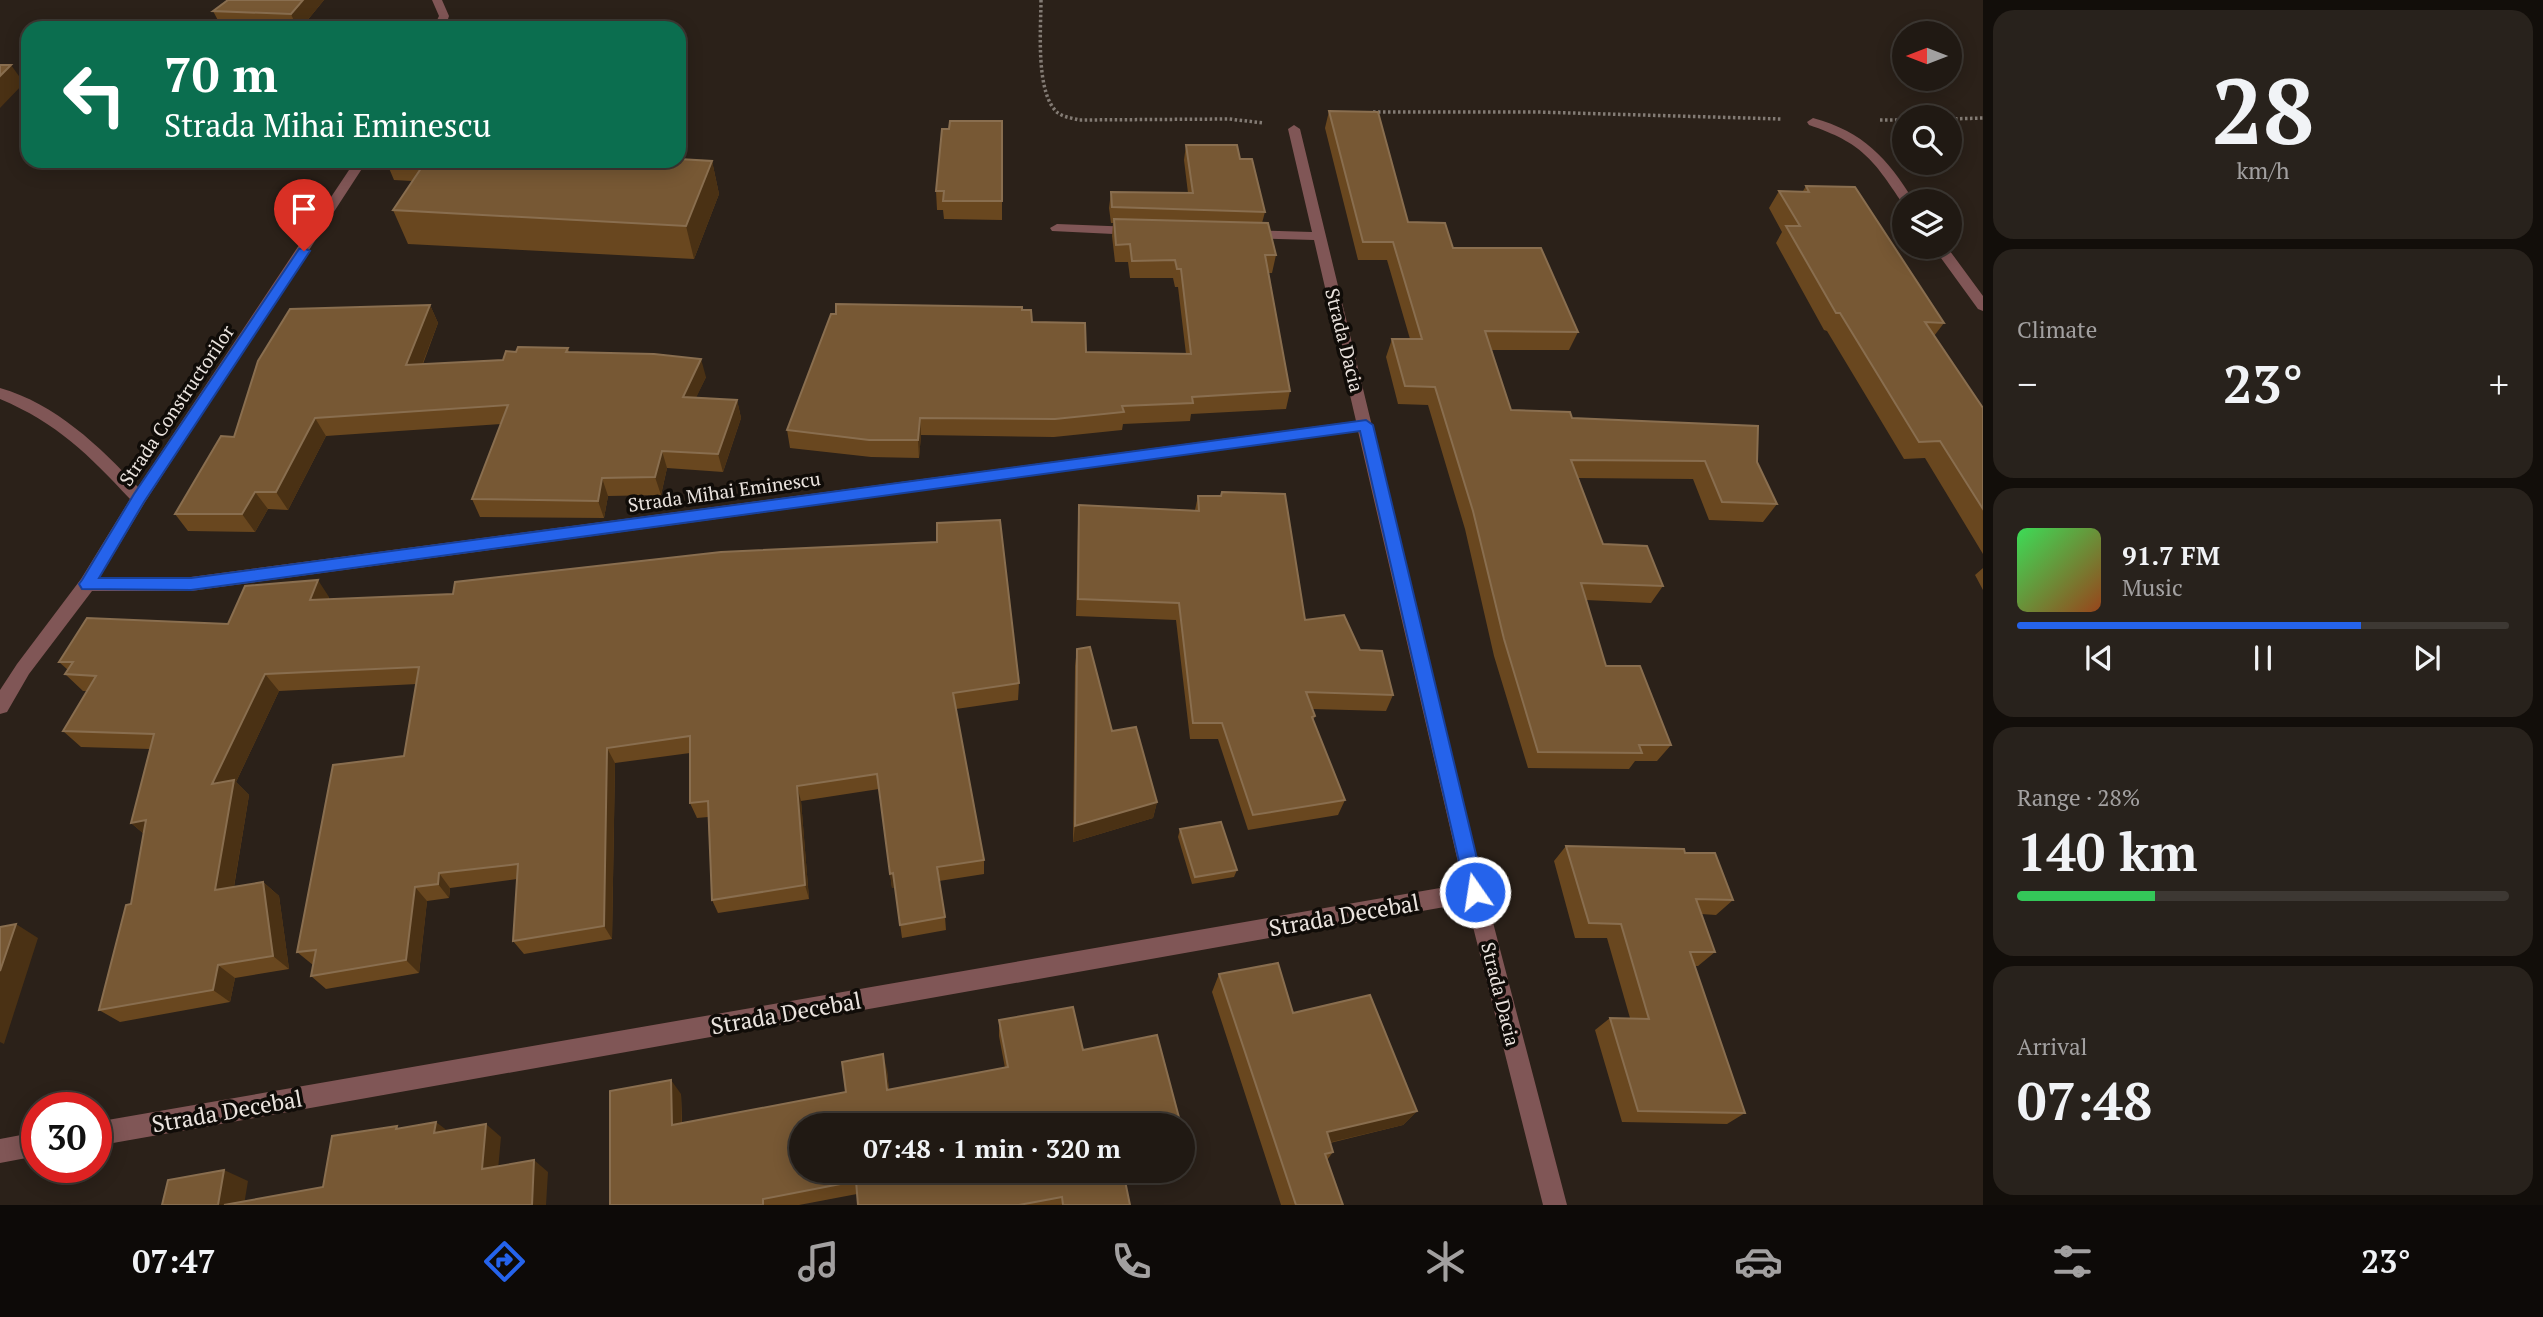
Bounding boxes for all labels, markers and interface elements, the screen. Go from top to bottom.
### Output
north arrow [1892,21,1962,91]
map controls [1892,21,1962,259]
text: 70 m [164,41,278,106]
icon: left [49,49,140,140]
text: 28 [2212,49,2314,170]
text: Strada Mihai Eminescu [164,104,491,146]
button: search [1892,105,1962,175]
text: km/h [2236,155,2290,186]
pin [274,179,334,251]
button: layers [1892,189,1962,259]
icon: arrive [285,190,323,228]
street label: Strada Dacia [1320,285,1370,395]
text: Climate [2017,314,2097,345]
street label: Strada Constructorilor [113,319,240,490]
text: 23° [2223,349,2303,418]
text: − [2017,359,2037,409]
text: + [2489,359,2509,409]
street label: Strada Mihai Eminescu [626,465,822,517]
text: 91.7 FM [2122,538,2220,572]
text: Music [2122,572,2183,603]
icon: previous [2080,639,2118,677]
icon: pause [2244,639,2282,677]
icon: next [2408,639,2446,677]
text: Range · 28% [2017,782,2140,813]
text: 140 km [2017,817,2198,886]
position arrow [1438,855,1512,929]
street label: Strada Decebal [1266,887,1422,943]
street label: Strada Dacia [1476,939,1526,1049]
street label: Strada Decebal [708,985,864,1041]
text: Arrival [2017,1031,2088,1062]
text: 07:48 [2017,1066,2152,1135]
street label: Strada Decebal [149,1083,305,1139]
speed limit sign: 30 [21,1092,112,1183]
text: 07:48 · 1 min · 320 m [863,1131,1121,1165]
icon: directions [480,1237,529,1286]
icon: music [794,1237,843,1286]
icon: phone [1107,1237,1156,1286]
icon: climate [1421,1237,1470,1286]
icon: car [1734,1237,1783,1286]
icon: filters [2048,1237,2097,1286]
text: 07:47 [132,1240,216,1282]
text: 23° [2361,1240,2411,1282]

